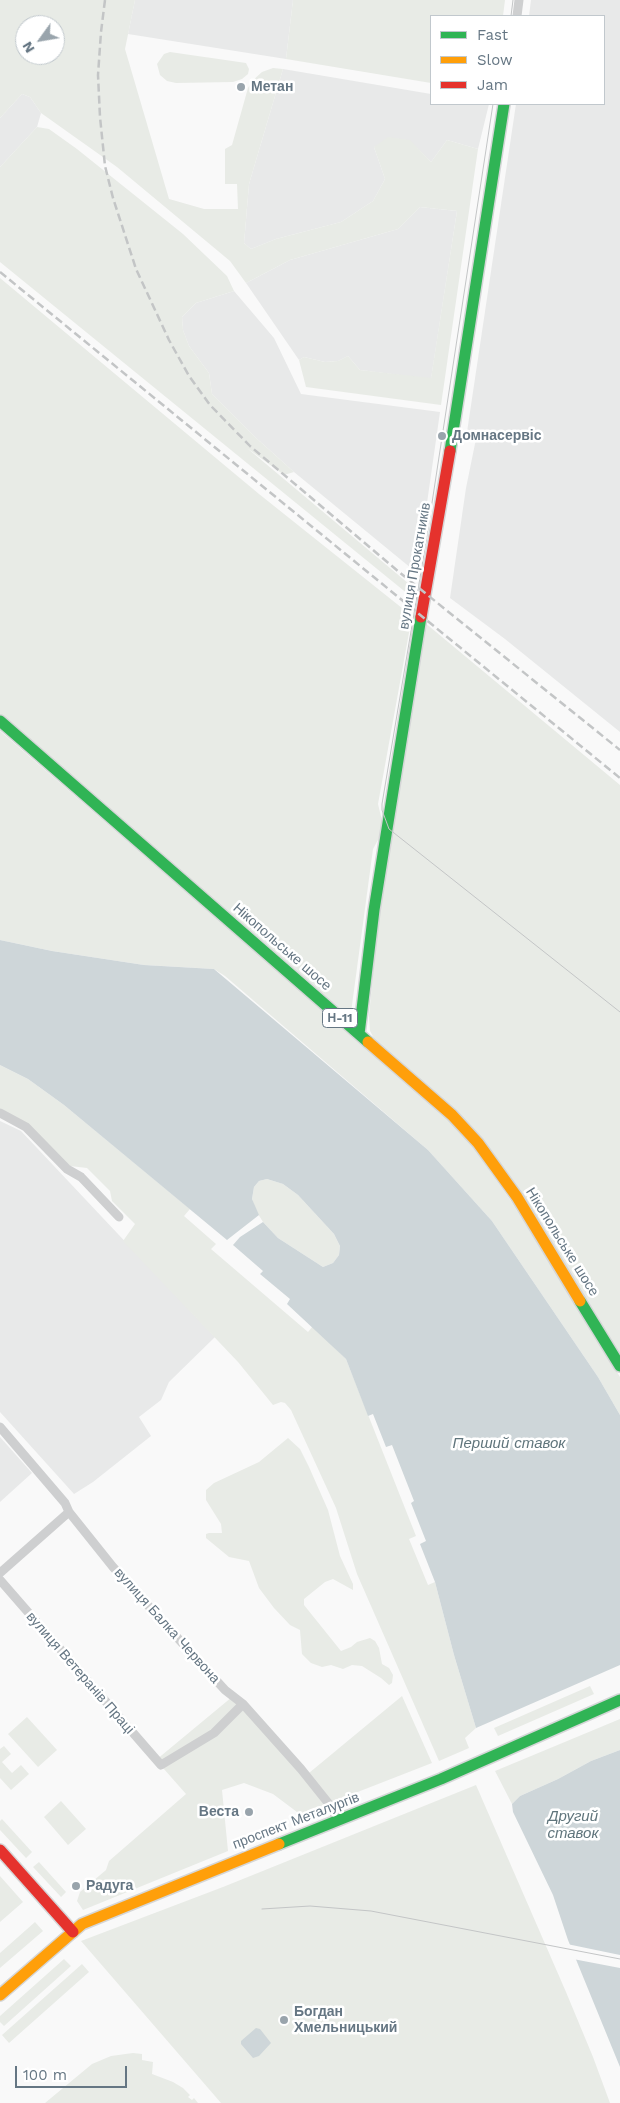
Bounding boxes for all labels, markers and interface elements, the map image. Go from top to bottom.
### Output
north arrow [15,15,65,65]
legend [430,15,605,105]
text: Fast [477,26,508,44]
text: N [19,39,38,56]
text: Slow [477,51,513,69]
text: Jam [477,76,508,94]
place label: Метан [251,79,293,95]
marker: Метан [235,81,247,93]
place label: Домнасервіс [452,428,542,444]
marker: Домнасервіс [436,430,448,442]
street label: вулиця Прокатників [396,501,434,631]
street label: Нікопольське шосе [229,900,335,994]
road number: Н-11 [322,1008,358,1028]
street label: Нікопольське шосе [522,1185,602,1299]
water label: Перший ставок [453,1435,565,1453]
street label: вулиця Балка Червона [111,1565,223,1687]
street label: вулиця Ветеранів Праці [22,1609,138,1737]
street label: проспект Металургів [230,1789,362,1853]
place label: Веста [199,1804,239,1820]
marker: Веста [243,1806,255,1818]
water label: Другий ставок [547,1808,599,1843]
place label: Радуга [86,1878,133,1894]
marker: Радуга [70,1880,82,1892]
place label: Богдан Хмельницький [294,2004,397,2036]
marker: Богдан Хмельницький [278,2014,290,2026]
scale bar [18,2056,130,2088]
text: 100 m [23,2066,67,2084]

